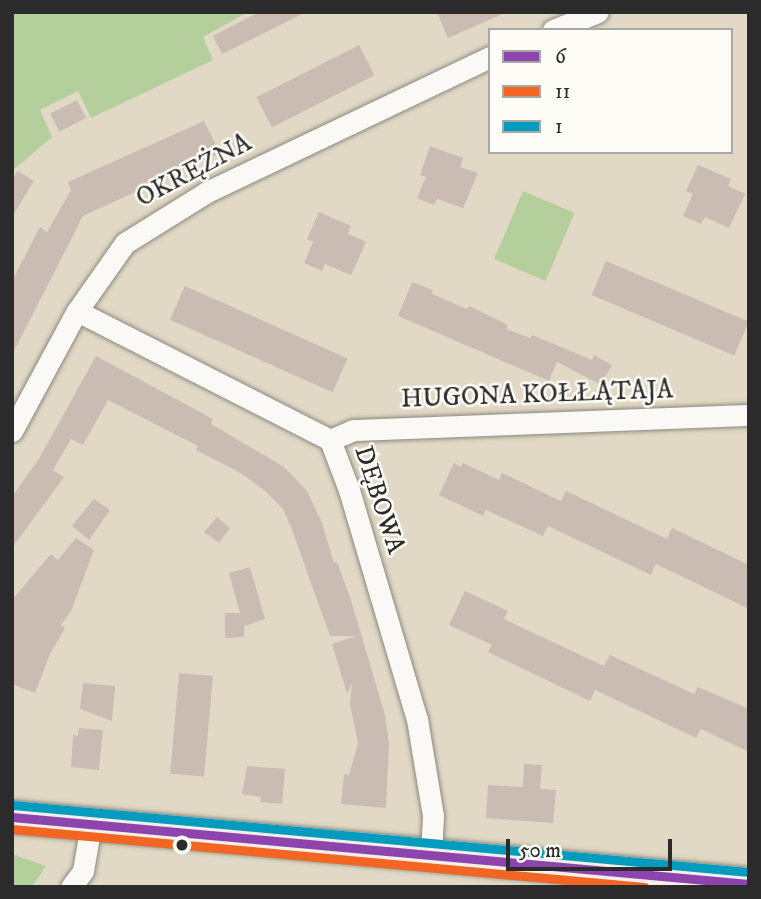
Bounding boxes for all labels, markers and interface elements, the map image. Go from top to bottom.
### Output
legend [488,28,733,154]
text: 6 [555,44,566,70]
text: 11 [555,79,570,105]
text: 1 [555,114,563,140]
street label: OKRĘŻNA [131,128,257,214]
street label: HUGONA KOŁŁĄTAJA [400,375,674,415]
street label: DĘBOWA [347,442,411,558]
scale bar [509,825,675,869]
unlabelled marker [175,838,189,852]
text: 50 m [519,838,561,864]

